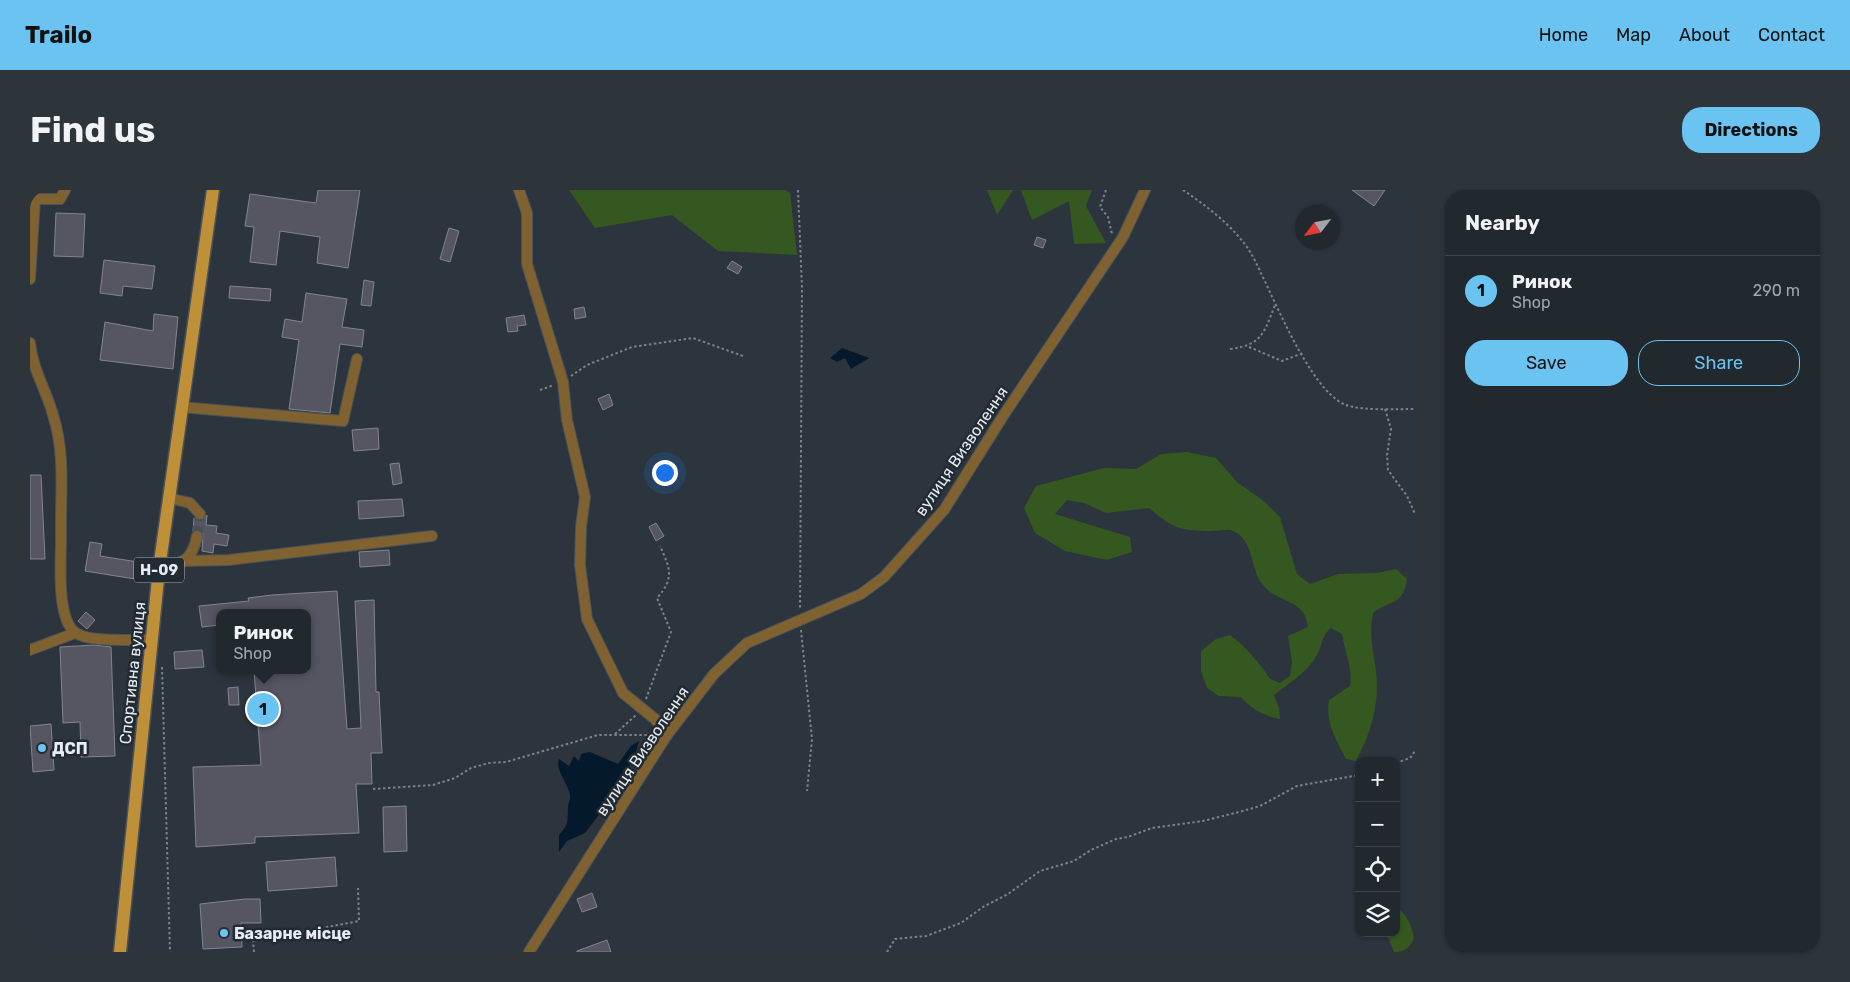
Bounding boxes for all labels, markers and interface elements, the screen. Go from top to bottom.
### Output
text: Trailo [25,21,92,49]
text: Home [1539,24,1588,46]
text: Map [1616,24,1651,46]
text: About [1679,24,1730,46]
text: Contact [1758,24,1825,46]
button: Directions [1682,107,1820,153]
text: Find us [30,109,155,151]
north arrow [1295,205,1340,250]
text: Nearby [1465,210,1540,235]
text: Ринок [1512,270,1572,293]
text: 1 [1477,281,1485,300]
text: 290 m [1753,281,1800,300]
text: Shop [1512,293,1550,312]
button: Save [1465,340,1628,386]
button: Share [1638,340,1800,386]
street label: вулиця Визволення [911,383,1012,520]
your location [652,460,678,486]
road number: Н-09 [134,558,184,582]
street label: Спортивна вулиця [116,601,149,745]
popup [216,609,311,674]
text: Ринок [233,621,294,644]
text: Shop [233,644,272,663]
street label: вулиця Визволення [592,683,693,820]
pin: 1 [247,690,279,728]
place label: ДСП [52,739,88,758]
marker: ДСП [36,742,48,754]
map controls [1355,757,1400,937]
button: + [1355,757,1400,802]
button: − [1355,802,1400,847]
button: locate [1355,847,1400,892]
button: layers [1355,892,1400,937]
place label: Базарне місце [234,924,351,943]
marker: Базарне місце [218,927,230,939]

